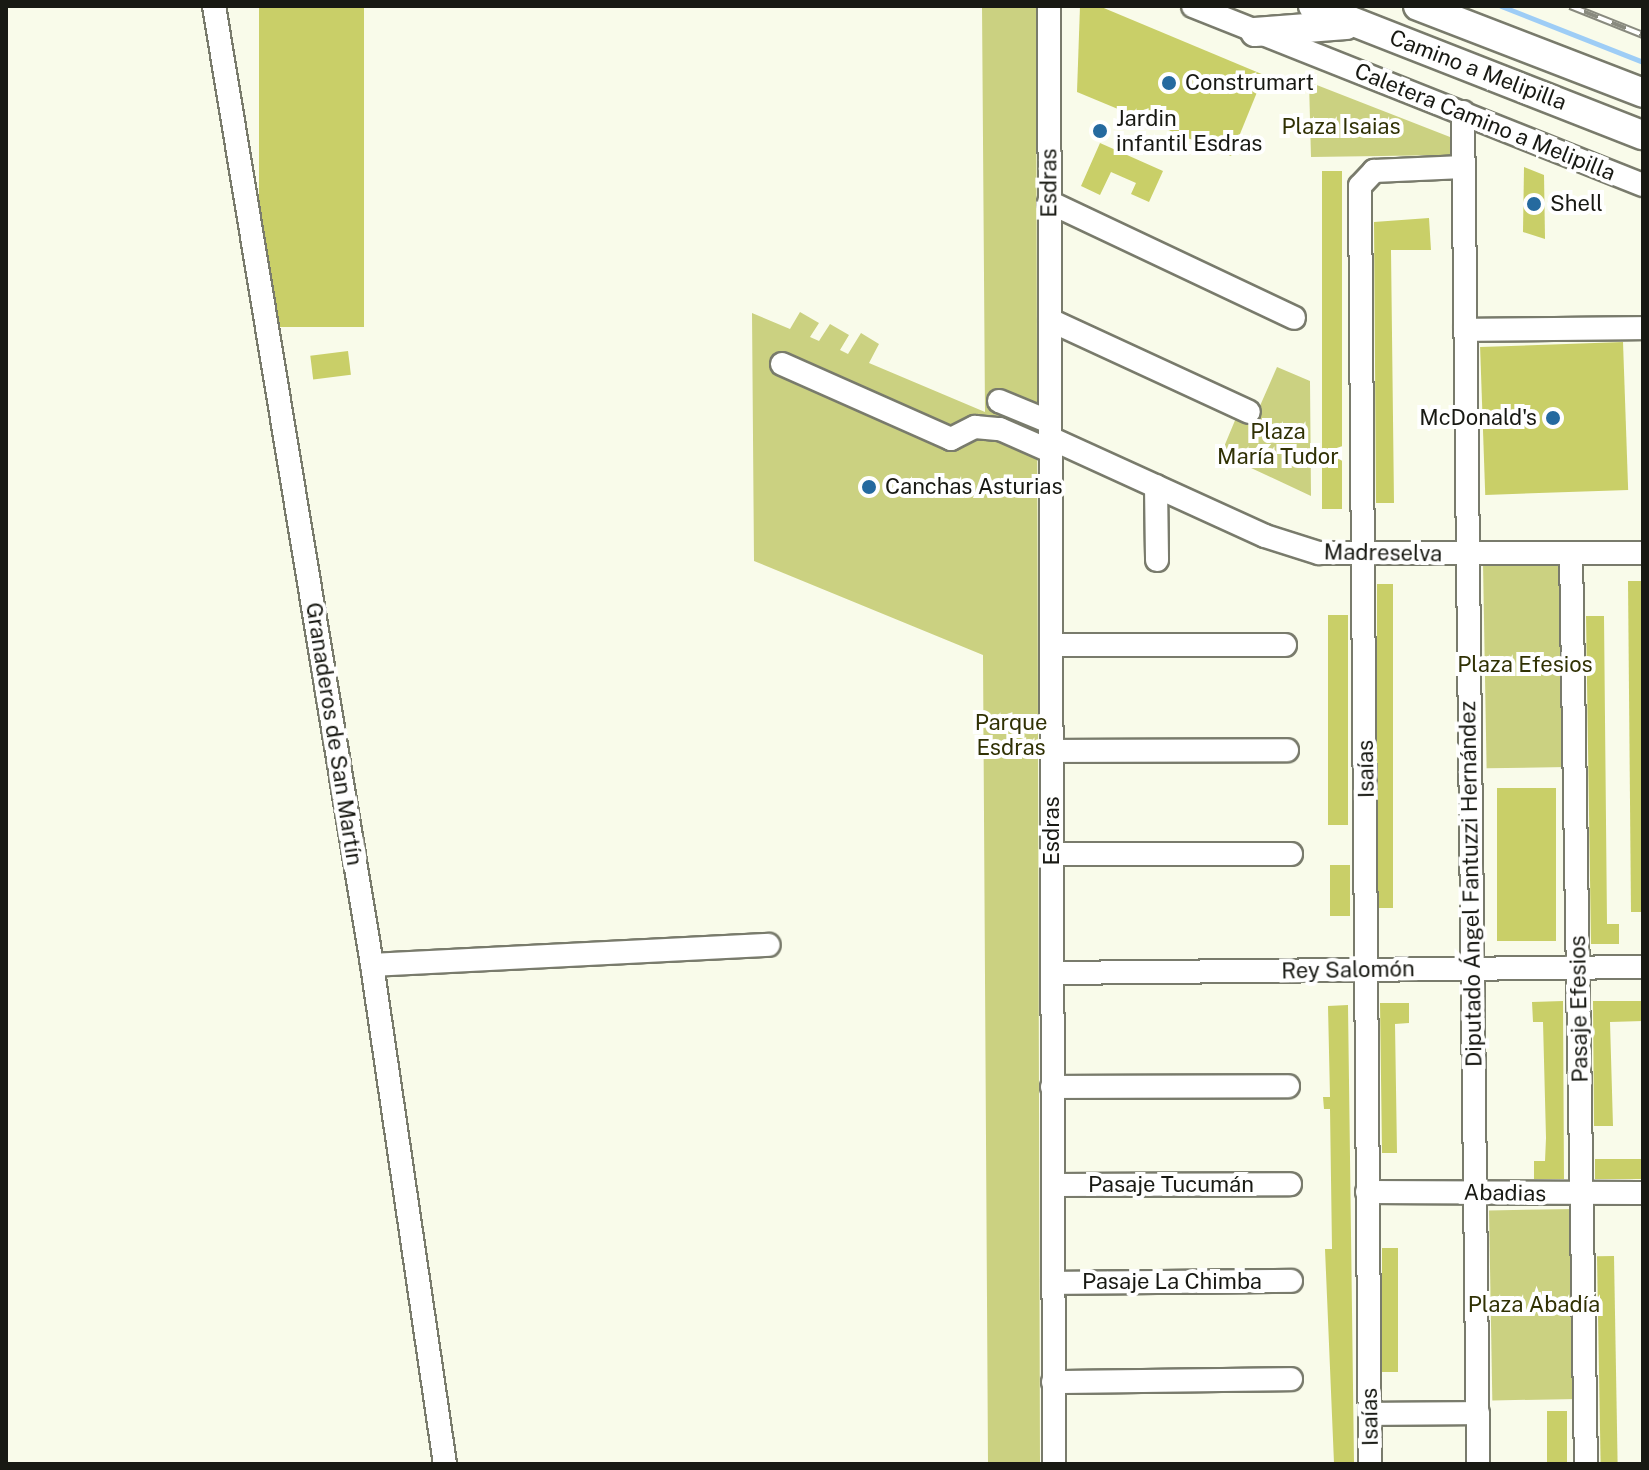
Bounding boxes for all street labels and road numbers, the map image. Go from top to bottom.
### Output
street label: Camino a Melipilla [1386,24,1570,116]
street label: Caletera Camino a Melipilla [1351,57,1619,187]
street label: Esdras [1036,148,1062,218]
street label: Madreselva [1324,539,1442,567]
street label: Granaderos de San Martín [300,600,368,868]
street label: Diputado Ángel Fantuzzi Hernández [1455,701,1487,1067]
street label: Isaías [1352,740,1380,798]
street label: Esdras [1039,796,1065,866]
street label: Pasaje Efesios [1565,935,1593,1083]
street label: Rey Salomón [1281,956,1415,984]
street label: Pasaje Tucumán [1088,1172,1254,1198]
street label: Abadias [1463,1179,1547,1207]
street label: Pasaje La Chimba [1082,1269,1262,1295]
street label: Isaías [1356,1388,1384,1446]

